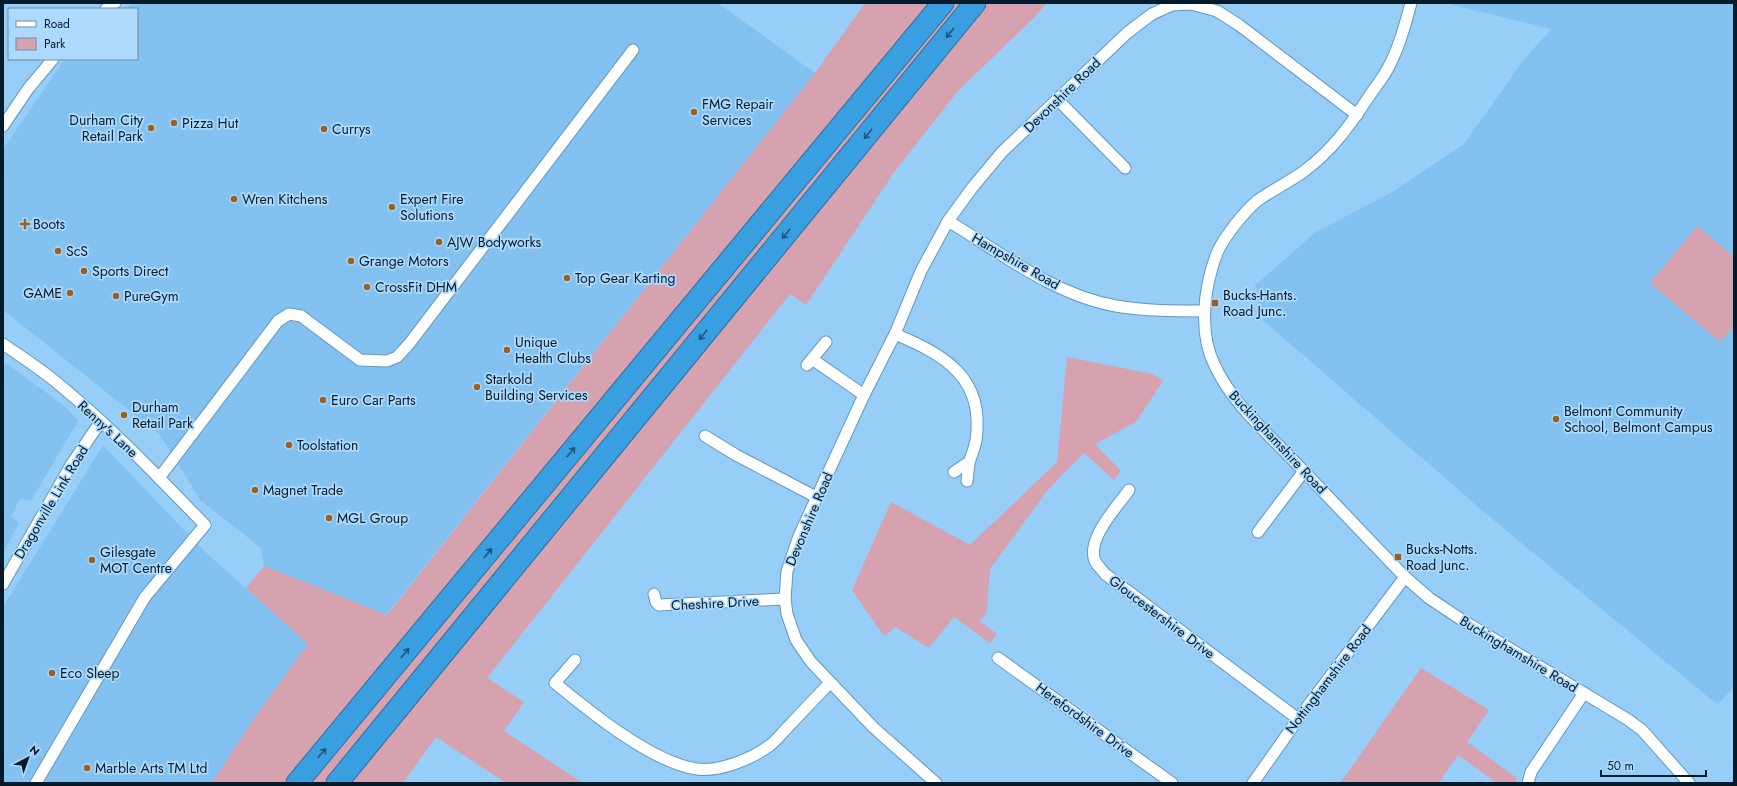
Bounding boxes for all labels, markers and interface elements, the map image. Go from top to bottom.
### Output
legend [8,8,138,60]
text: Road [44,15,70,33]
one-way arrow [946,28,955,39]
text: Park [44,35,66,53]
street label: Devonshire Road [1019,53,1105,137]
place label: FMG Repair Services [702,94,774,130]
marker: FMG Repair Services [689,107,699,117]
place label: Durham City Retail Park [69,110,144,146]
place label: Pizza Hut [182,113,239,133]
marker: Pizza Hut [169,118,179,128]
place label: Currys [332,119,371,139]
marker: Durham City Retail Park [146,123,156,133]
marker: Currys [319,124,329,134]
one-way arrow [863,128,872,139]
place label: Wren Kitchens [242,189,328,209]
place label: Expert Fire Solutions [400,189,464,225]
marker: Wren Kitchens [229,194,239,204]
marker: Expert Fire Solutions [387,202,397,212]
place label: Boots [33,214,65,234]
marker: Boots [20,219,30,229]
street label: Hampshire Road [968,228,1064,294]
one-way arrow [781,229,790,240]
place label: AJW Bodyworks [447,232,542,252]
marker: AJW Bodyworks [434,237,444,247]
place label: ScS [66,241,88,261]
marker: ScS [53,246,63,256]
place label: Grange Motors [359,251,449,271]
marker: Grange Motors [346,256,356,266]
place label: Sports Direct [92,261,169,281]
marker: Sports Direct [79,266,89,276]
place label: Top Gear Karting [575,268,676,288]
marker: Top Gear Karting [562,273,572,283]
place label: CrossFit DHM [375,277,457,297]
marker: CrossFit DHM [362,282,372,292]
place label: GAME [23,283,62,303]
place label: Bucks-Hants. Road Junc. [1223,285,1297,321]
place label: PureGym [124,286,179,306]
marker: GAME [65,288,75,298]
marker: PureGym [111,291,121,301]
marker: Bucks-Hants. Road Junc. [1210,298,1220,308]
one-way arrow [699,330,708,340]
place label: Unique Health Clubs [515,332,591,368]
marker: Unique Health Clubs [502,345,512,355]
place label: Starkold Building Services [485,369,588,405]
marker: Starkold Building Services [472,382,482,392]
street label: Buckinghamshire Road [1225,386,1331,498]
place label: Euro Car Parts [331,390,416,410]
marker: Euro Car Parts [318,395,328,405]
street label: Renny's Lane [73,396,143,462]
place label: Durham Retail Park [132,397,194,433]
place label: Belmont Community School, Belmont Campus [1564,401,1713,437]
marker: Durham Retail Park [119,410,129,420]
marker: Belmont Community School, Belmont Campus [1551,414,1561,424]
place label: Toolstation [297,435,358,455]
marker: Toolstation [284,440,294,450]
street label: Dragonville Link Road [9,441,93,563]
one-way arrow [566,447,575,458]
street label: Devonshire Road [780,469,838,569]
place label: Magnet Trade [263,480,343,500]
marker: Magnet Trade [250,485,260,495]
place label: MGL Group [337,508,408,528]
marker: MGL Group [324,513,334,523]
place label: Bucks-Notts. Road Junc. [1406,539,1478,575]
place label: Gilesgate MOT Centre [100,542,172,578]
one-way arrow [483,547,492,558]
marker: Bucks-Notts. Road Junc. [1393,552,1403,562]
marker: Gilesgate MOT Centre [87,555,97,565]
street label: Gloucestershire Drive [1105,571,1219,663]
street label: Cheshire Drive [671,591,759,615]
street label: Buckinghamshire Road [1456,611,1582,697]
street label: Nottinghamshire Road [1280,620,1376,738]
one-way arrow [400,647,409,658]
place label: Eco Sleep [60,663,120,683]
marker: Eco Sleep [47,668,57,678]
street label: Herefordshire Drive [1032,677,1138,763]
north arrow [8,738,48,778]
text: N [26,742,43,759]
one-way arrow [317,748,326,758]
scale bar [1601,752,1706,778]
text: 50 m [1607,757,1634,775]
place label: Marble Arts TM Ltd [95,758,207,778]
marker: Marble Arts TM Ltd [82,763,92,773]

